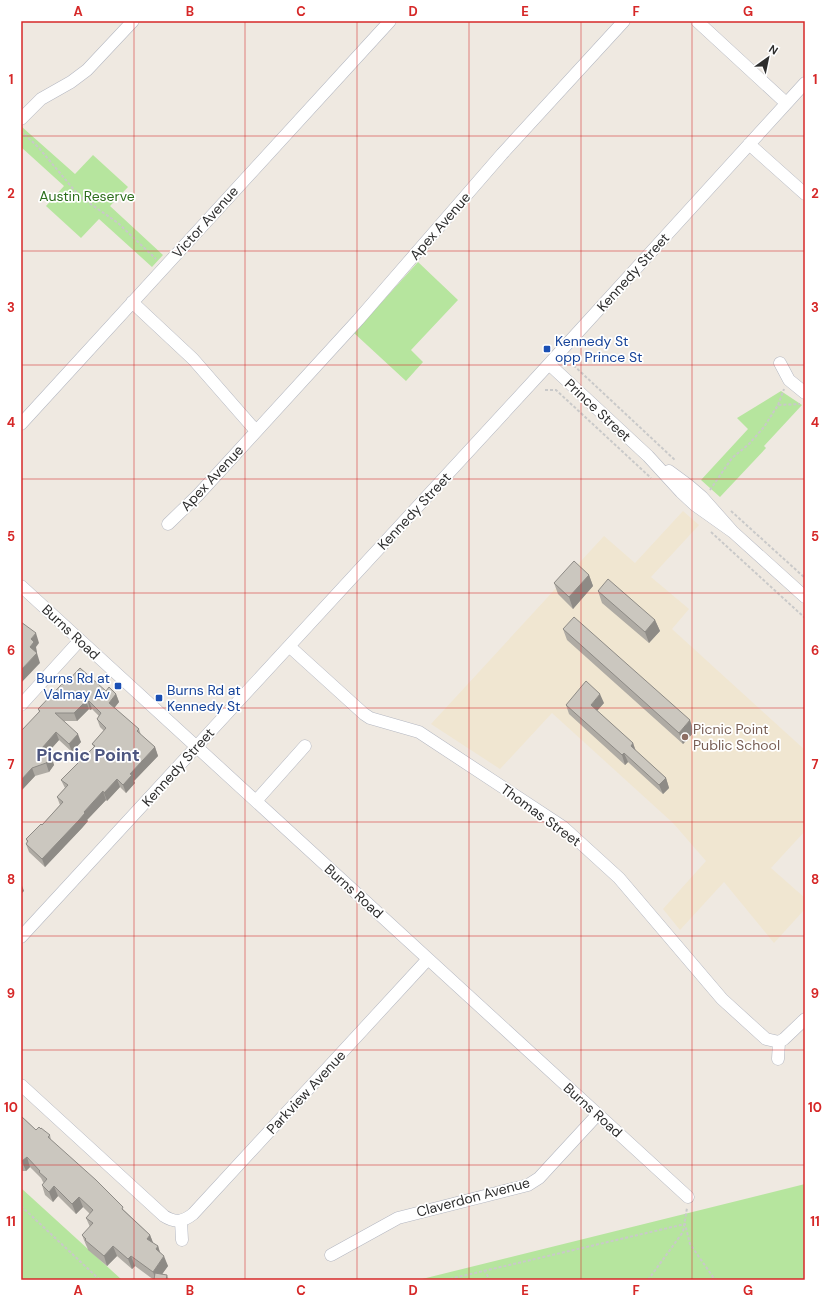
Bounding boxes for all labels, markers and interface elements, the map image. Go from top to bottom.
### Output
text: A [73,3,83,20]
text: B [186,3,194,20]
text: C [296,3,306,20]
text: D [408,3,418,20]
text: E [521,3,529,20]
text: F [632,3,640,20]
text: G [743,3,753,20]
north arrow [748,38,788,78]
text: N [766,42,781,58]
text: 1 [9,71,13,88]
text: 1 [813,71,817,88]
street label: Victor Avenue [168,182,242,262]
text: 2 [7,185,15,202]
text: 2 [811,185,819,202]
park label: Austin Reserve [39,187,135,205]
street label: Apex Avenue [406,188,474,264]
street label: Kennedy Street [593,229,673,315]
text: 3 [7,299,15,316]
text: 3 [811,299,819,316]
place label: Kennedy St opp Prince St [555,332,643,366]
marker: Kennedy St opp Prince St [542,344,552,354]
street label: Prince Street [561,375,635,445]
text: 4 [7,414,15,431]
text: 4 [811,414,819,431]
street label: Apex Avenue [177,441,247,515]
street label: Kennedy Street [373,468,455,554]
text: 5 [7,528,15,545]
text: 5 [811,528,819,545]
street label: Burns Road [38,601,104,663]
text: 6 [7,642,15,659]
text: 6 [811,642,819,659]
place label: Burns Rd at Valmay Av [36,669,111,703]
marker: Burns Rd at Valmay Av [113,681,123,691]
place label: Burns Rd at Kennedy St [167,681,241,715]
marker: Burns Rd at Kennedy St [154,693,164,703]
place label: Picnic Point Public School [693,720,780,754]
street label: Kennedy Street [138,724,218,810]
marker: Picnic Point Public School [680,732,690,742]
district label: Picnic Point [36,743,140,767]
text: 7 [8,756,15,773]
text: 7 [812,756,819,773]
street label: Thomas Street [497,780,585,850]
street label: Burns Road [321,860,387,922]
text: 8 [7,871,15,888]
text: 8 [811,871,819,888]
text: 9 [7,985,15,1002]
text: 9 [811,985,819,1002]
street label: Parkview Avenue [263,1046,349,1138]
street label: Burns Road [560,1079,626,1141]
text: 10 [4,1099,18,1116]
text: 10 [808,1099,822,1116]
street label: Claverdon Avenue [414,1173,532,1221]
text: 11 [6,1213,16,1230]
text: 11 [810,1213,820,1230]
text: A [73,1282,83,1299]
text: B [186,1282,194,1299]
text: C [296,1282,306,1299]
text: D [408,1282,418,1299]
text: E [521,1282,529,1299]
text: F [632,1282,640,1299]
text: G [743,1282,753,1299]

